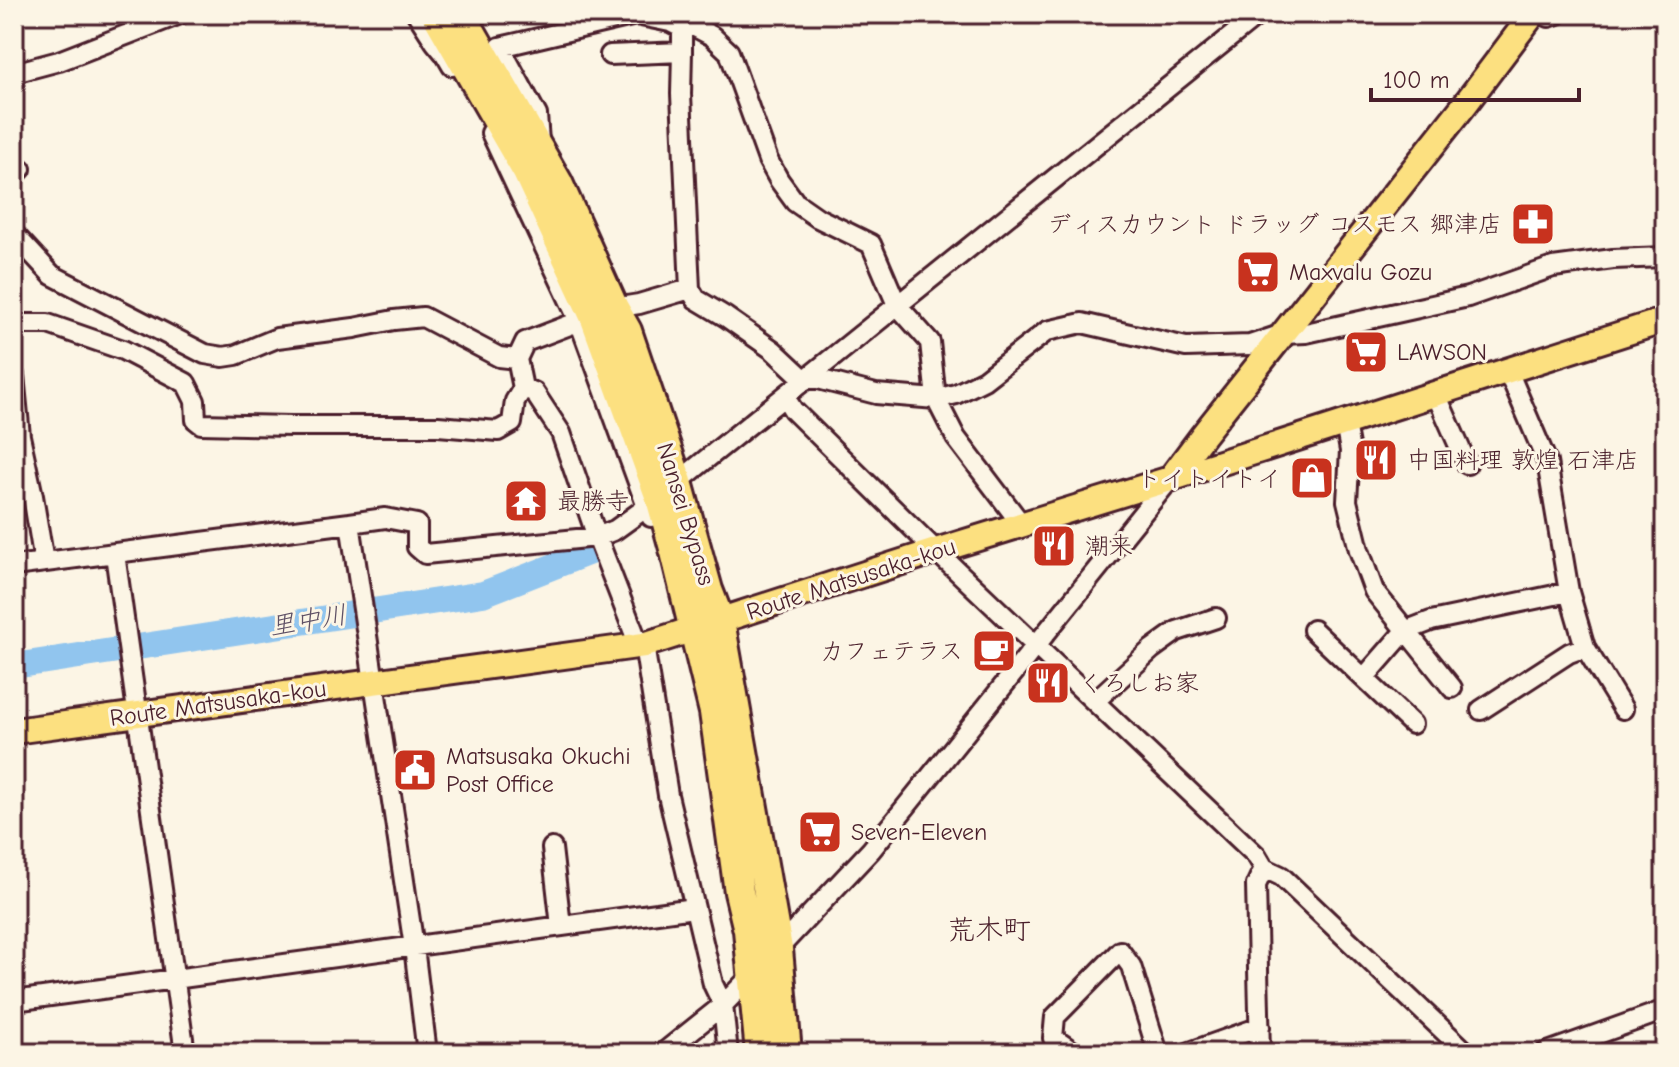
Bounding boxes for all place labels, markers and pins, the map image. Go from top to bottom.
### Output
pharmacy icon: ディスカウント ドラッグ コスモス 郷津店 [1509,200,1557,248]
place label: ディスカウント ドラッグ コスモス 郷津店 [1047,210,1502,238]
supermarket icon: Maxvalu Gozu [1234,248,1282,296]
place label: Maxvalu Gozu [1289,258,1432,286]
supermarket icon: LAWSON [1342,328,1390,376]
place label: LAWSON [1397,338,1487,366]
restaurant icon: 中国料理 敦煌 石津店 [1352,436,1400,484]
place label: 中国料理 敦煌 石津店 [1407,446,1639,474]
shop icon: トイトイトイ [1288,454,1336,502]
place label: トイトイトイ [1137,464,1281,492]
temple icon: 最勝寺 [502,477,550,525]
place label: 最勝寺 [557,487,629,515]
restaurant icon: 潮来 [1030,522,1078,570]
place label: 潮来 [1085,532,1133,560]
cafe icon: カフェテラス [970,627,1018,675]
place label: カフェテラス [820,637,963,665]
restaurant icon: くろしお家 [1024,659,1072,707]
place label: くろしお家 [1079,669,1199,697]
place label: Matsusaka Okuchi Post Office [446,742,631,798]
public building icon: Matsusaka Okuchi Post Office [391,746,439,794]
supermarket icon: Seven-Eleven [796,808,844,856]
place label: Seven-Eleven [851,818,987,846]

